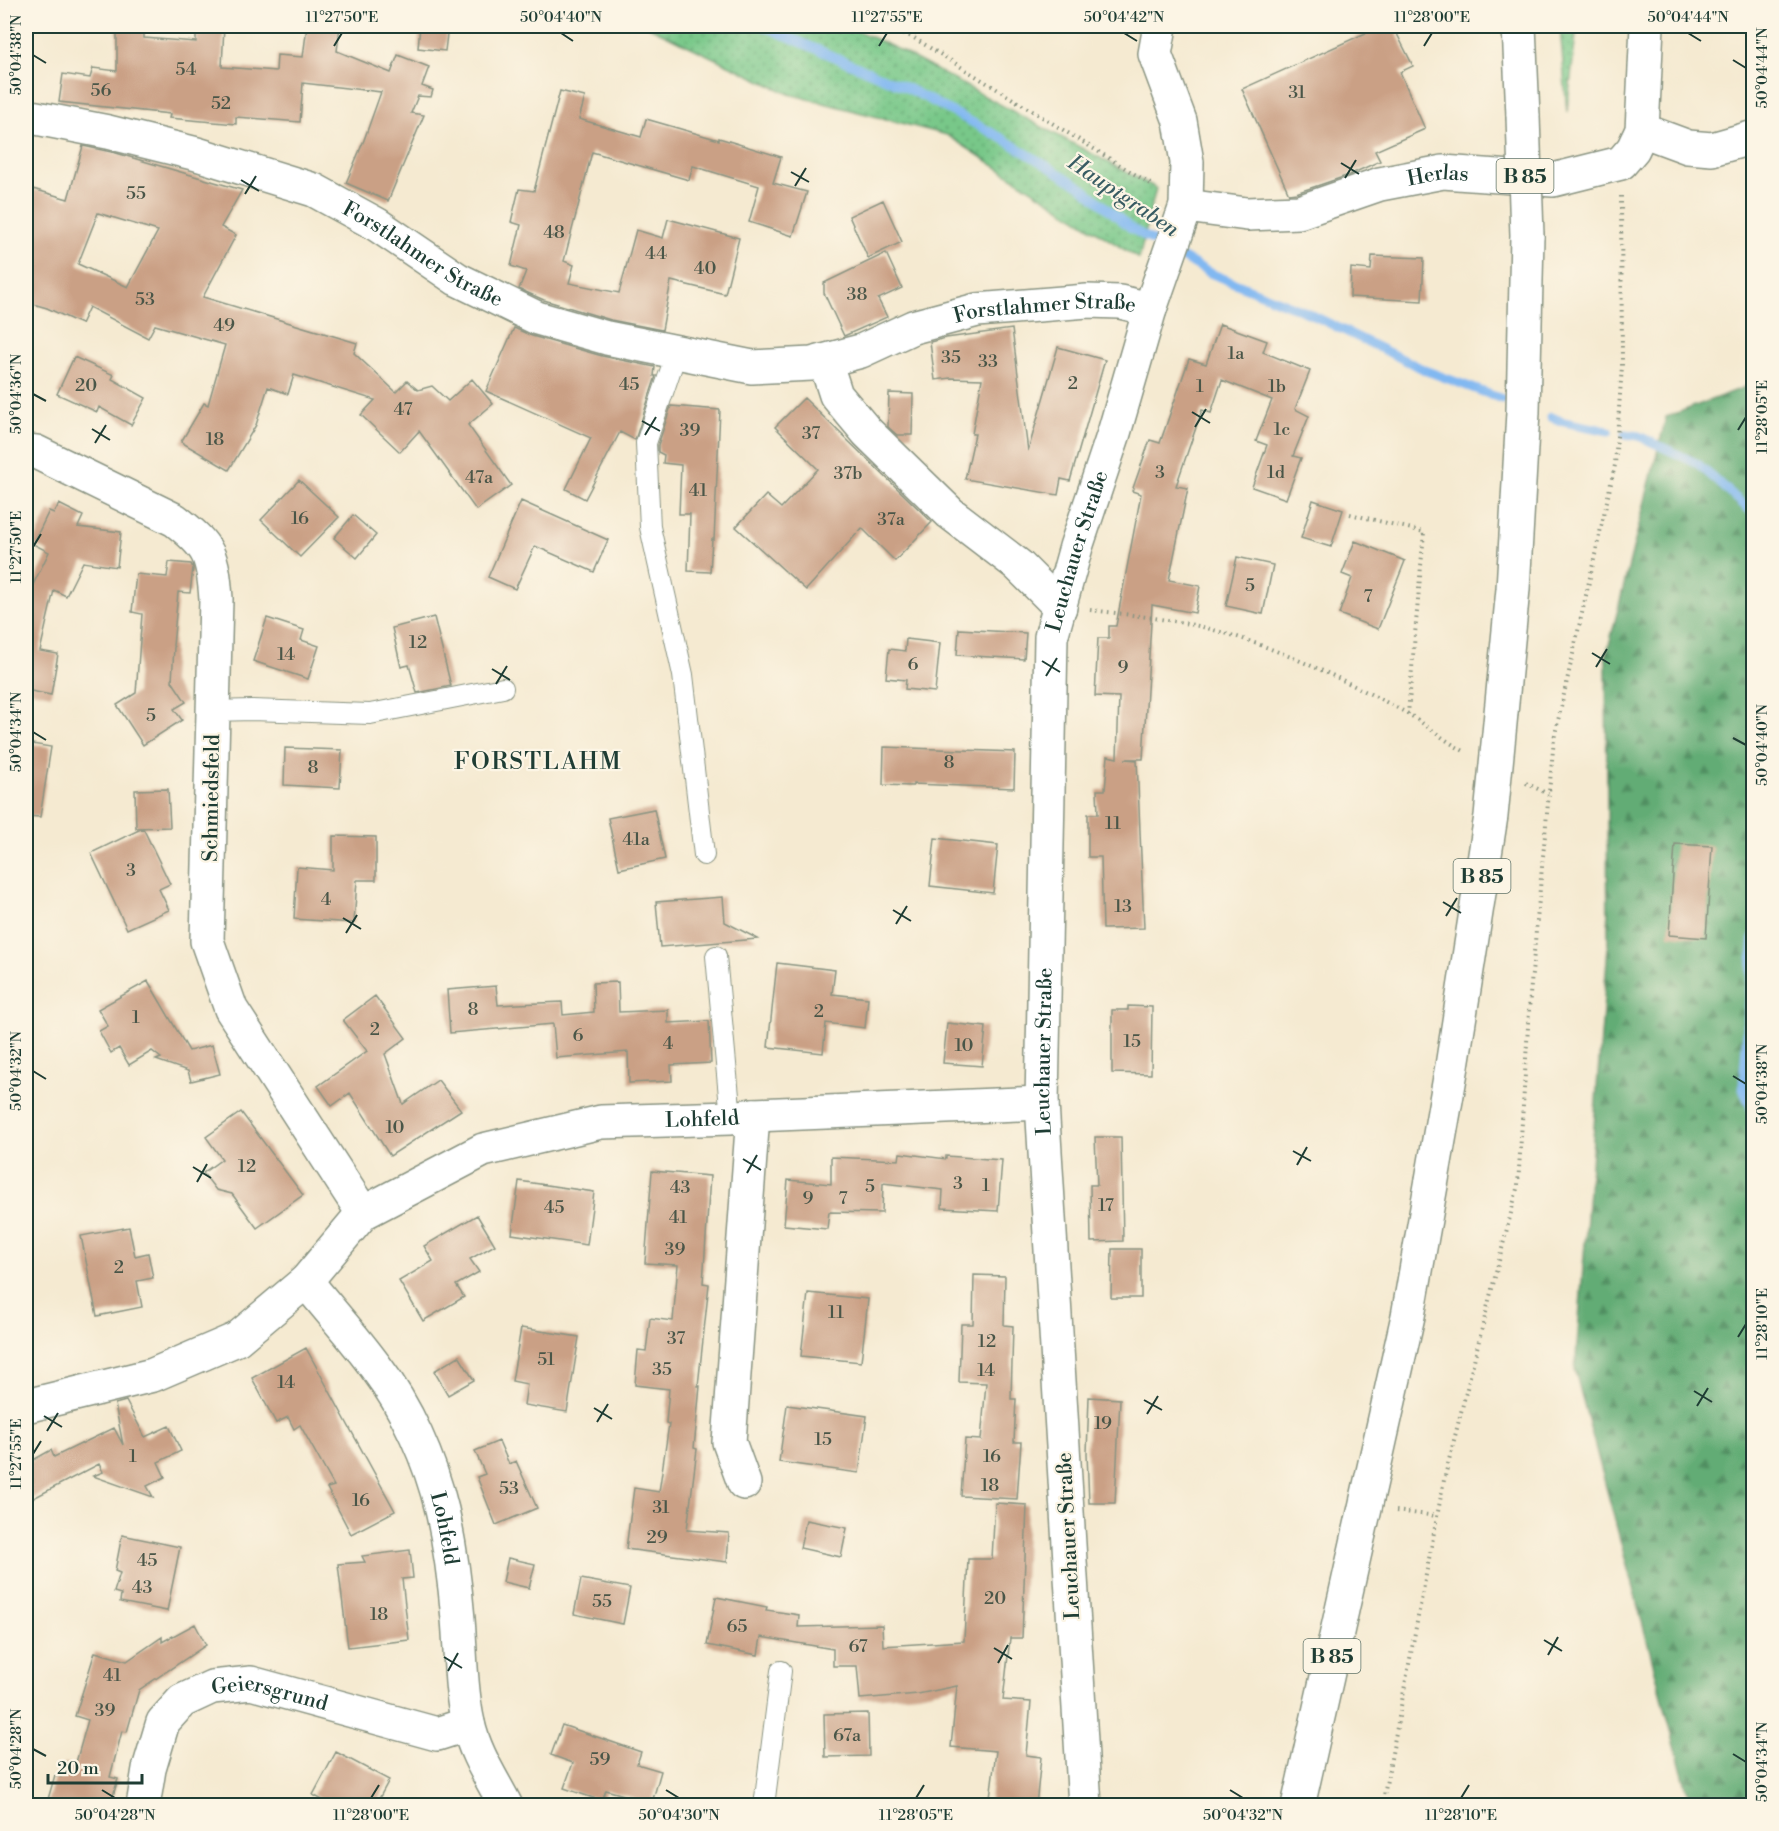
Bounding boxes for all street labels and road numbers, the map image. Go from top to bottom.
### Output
road number: B 85 [1496,159,1553,193]
street label: Herlas [1405,160,1470,193]
street label: Forstlahmer Straße [338,196,507,313]
street label: Forstlahmer Straße [951,289,1139,330]
street label: Leuchauer Straße [1041,467,1115,635]
street label: Schmiedsfeld [198,734,226,862]
road number: B 85 [1454,859,1510,893]
street label: Leuchauer Straße [1030,967,1059,1136]
street label: Lohfeld [665,1105,741,1134]
street label: Leuchauer Straße [1052,1452,1086,1620]
street label: Lohfeld [424,1489,464,1567]
road number: B 85 [1304,1639,1360,1673]
street label: Geiersgrund [210,1671,331,1718]

